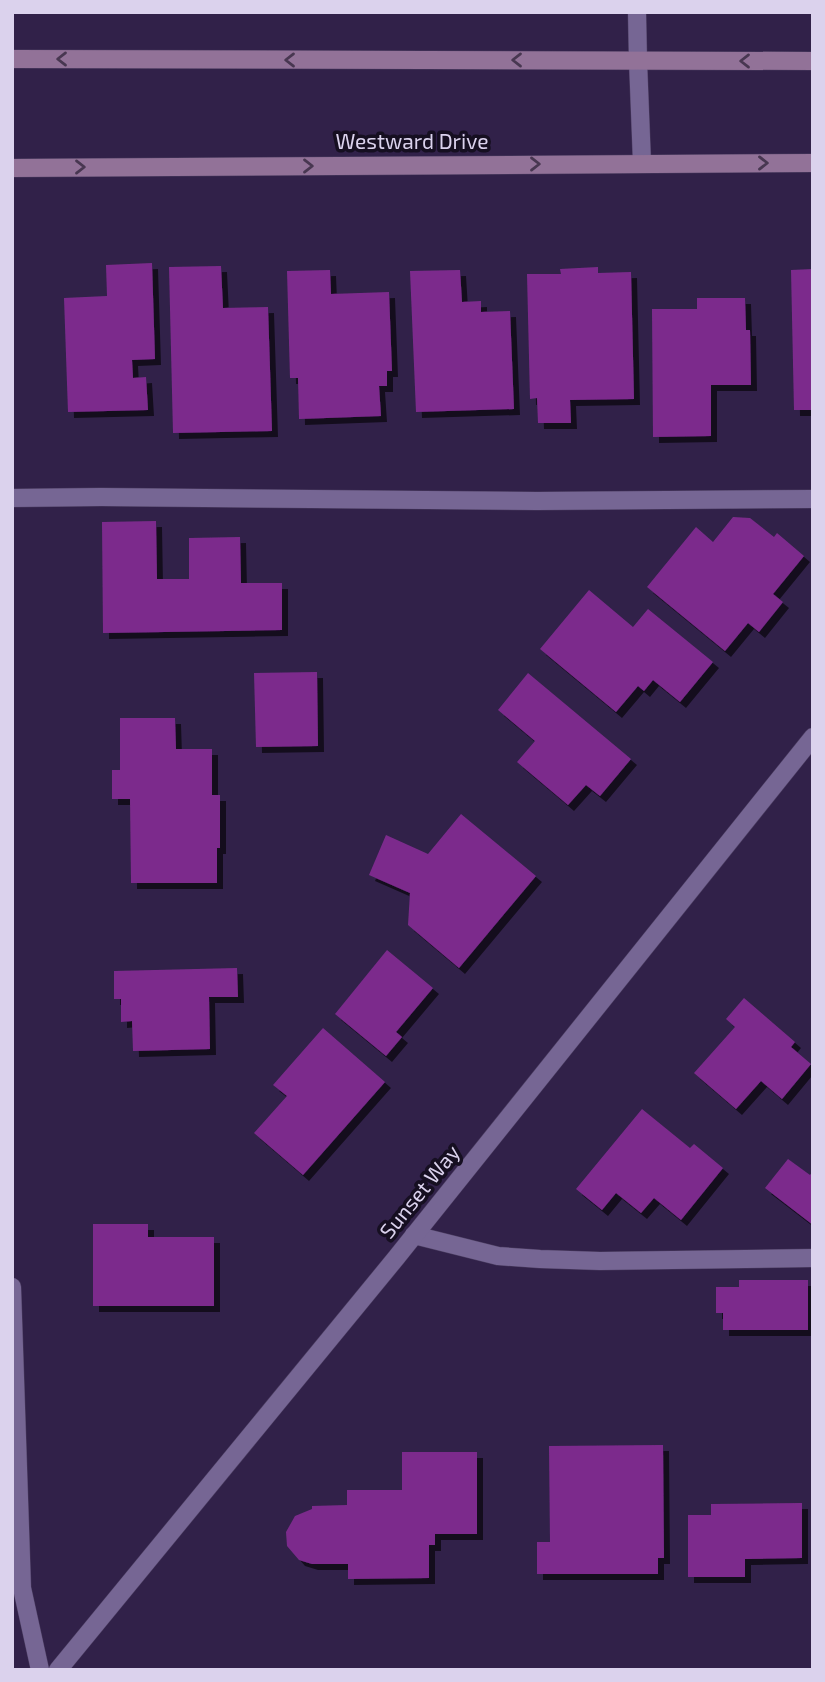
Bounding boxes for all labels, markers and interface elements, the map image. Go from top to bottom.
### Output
one-way arrow [56,51,67,67]
one-way arrow [284,52,294,68]
one-way arrow [511,53,522,68]
one-way arrow [739,53,749,69]
street label: Westward Drive [335,128,489,153]
one-way arrow [758,155,769,171]
one-way arrow [531,156,541,172]
one-way arrow [303,158,314,173]
one-way arrow [76,159,86,175]
street label: Sunset Way [374,1139,464,1243]

